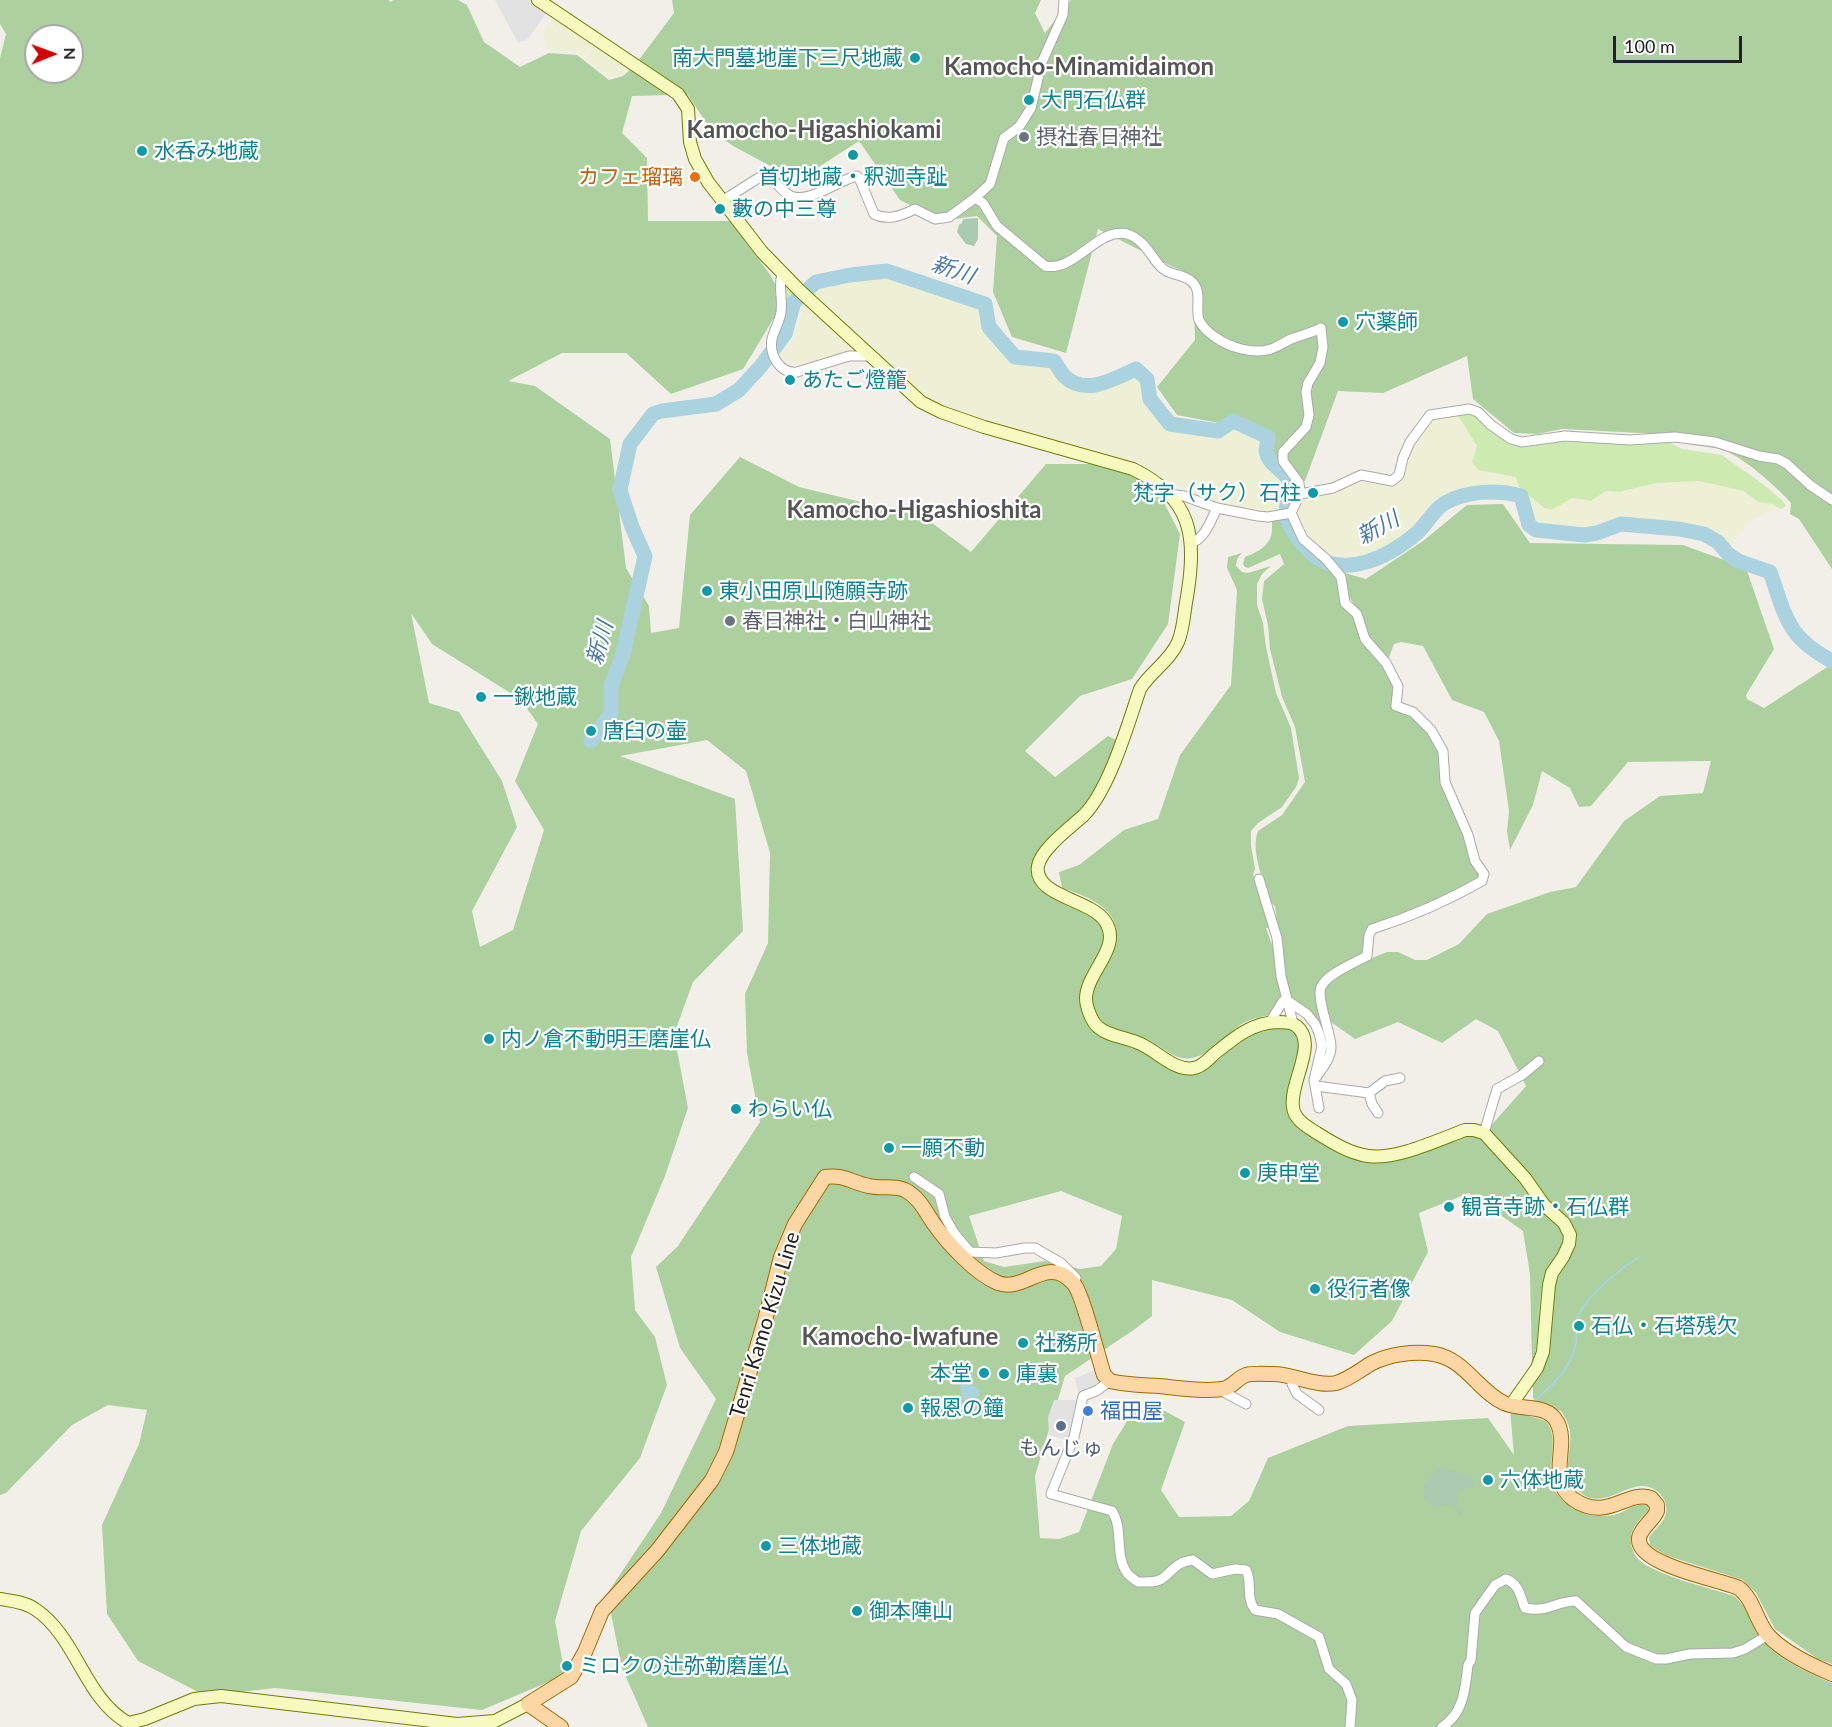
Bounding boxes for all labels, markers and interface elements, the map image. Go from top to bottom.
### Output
north arrow [24,24,84,84]
scale bar [1616,24,1745,62]
text: 100 m [1624,35,1675,57]
place label: 南大門墓地崖下三尺地蔵 [672,45,903,71]
text: N [61,47,80,60]
marker: 南大門墓地崖下三尺地蔵 [908,51,922,65]
district label: Kamocho-Minamidaimon [944,53,1214,81]
place label: 大門石仏群 [1041,87,1146,113]
marker: 大門石仏群 [1022,93,1036,107]
district label: Kamocho-Higashiokami [687,116,941,144]
place label: 摂社春日神社 [1036,124,1162,150]
marker: 摂社春日神社 [1017,130,1031,144]
place label: 水呑み地蔵 [154,138,259,164]
marker: 水呑み地蔵 [135,144,149,158]
marker: 首切地蔵・釈迦寺趾 [846,148,860,162]
place label: カフェ瑠璃 [578,164,683,190]
place label: 首切地蔵・釈迦寺趾 [759,164,947,190]
marker: カフェ瑠璃 [688,170,702,184]
place label: 藪の中三尊 [732,196,837,222]
marker: 藪の中三尊 [713,202,727,216]
water label: 新川 [928,250,978,290]
place label: 穴薬師 [1355,309,1418,335]
marker: 穴薬師 [1336,315,1350,329]
place label: あたご燈籠 [802,367,907,393]
marker: あたご燈籠 [783,373,797,387]
place label: 梵字（サク）石柱 [1133,480,1301,506]
marker: 梵字（サク）石柱 [1306,486,1320,500]
district label: Kamocho-Higashioshita [787,496,1041,524]
water label: 新川 [1352,506,1404,550]
place label: 東小田原山随願寺跡 [719,578,908,604]
marker: 東小田原山随願寺跡 [700,584,714,598]
place label: 春日神社・白山神社 [742,608,931,634]
marker: 春日神社・白山神社 [723,614,737,628]
water label: 新川 [581,618,619,668]
place label: 一鍬地蔵 [493,684,577,710]
marker: 一鍬地蔵 [474,690,488,704]
place label: 唐臼の壷 [603,718,687,744]
marker: 唐臼の壷 [584,724,598,738]
place label: 内ノ倉不動明王磨崖仏 [501,1026,711,1052]
marker: 内ノ倉不動明王磨崖仏 [482,1032,496,1046]
place label: わらい仏 [748,1096,832,1122]
marker: わらい仏 [729,1102,743,1116]
place label: 一願不動 [901,1135,985,1161]
marker: 一願不動 [882,1141,896,1155]
place label: 庚申堂 [1257,1160,1320,1186]
marker: 庚申堂 [1238,1166,1252,1180]
place label: 観音寺跡・石仏群 [1461,1194,1629,1220]
marker: 観音寺跡・石仏群 [1442,1200,1456,1214]
street label: Tenri Kamo Kizu Line [725,1229,805,1421]
place label: 役行者像 [1327,1276,1411,1302]
marker: 役行者像 [1308,1282,1322,1296]
place label: 石仏・石塔残欠 [1591,1313,1738,1339]
marker: 石仏・石塔残欠 [1572,1319,1586,1333]
district label: Kamocho-Iwafune [802,1323,998,1351]
place label: 社務所 [1035,1330,1098,1356]
marker: 社務所 [1016,1336,1030,1350]
place label: 本堂 [930,1360,972,1386]
place label: 庫裏 [1016,1361,1058,1387]
marker: 本堂 [977,1366,991,1380]
marker: 庫裏 [997,1367,1011,1381]
place label: 報恩の鐘 [920,1395,1004,1421]
place label: 福田屋 [1100,1398,1163,1424]
marker: 報恩の鐘 [901,1401,915,1415]
marker: 福田屋 [1081,1404,1095,1418]
marker: もんじゅ [1054,1419,1068,1433]
place label: もんじゅ [1019,1435,1103,1461]
place label: 六体地蔵 [1500,1467,1584,1493]
marker: 六体地蔵 [1481,1473,1495,1487]
place label: 三体地蔵 [778,1533,862,1559]
marker: 三体地蔵 [759,1539,773,1553]
place label: 御本陣山 [869,1598,953,1624]
marker: 御本陣山 [850,1604,864,1618]
place label: ミロクの辻弥勒磨崖仏 [579,1653,789,1679]
marker: ミロクの辻弥勒磨崖仏 [560,1659,574,1673]

